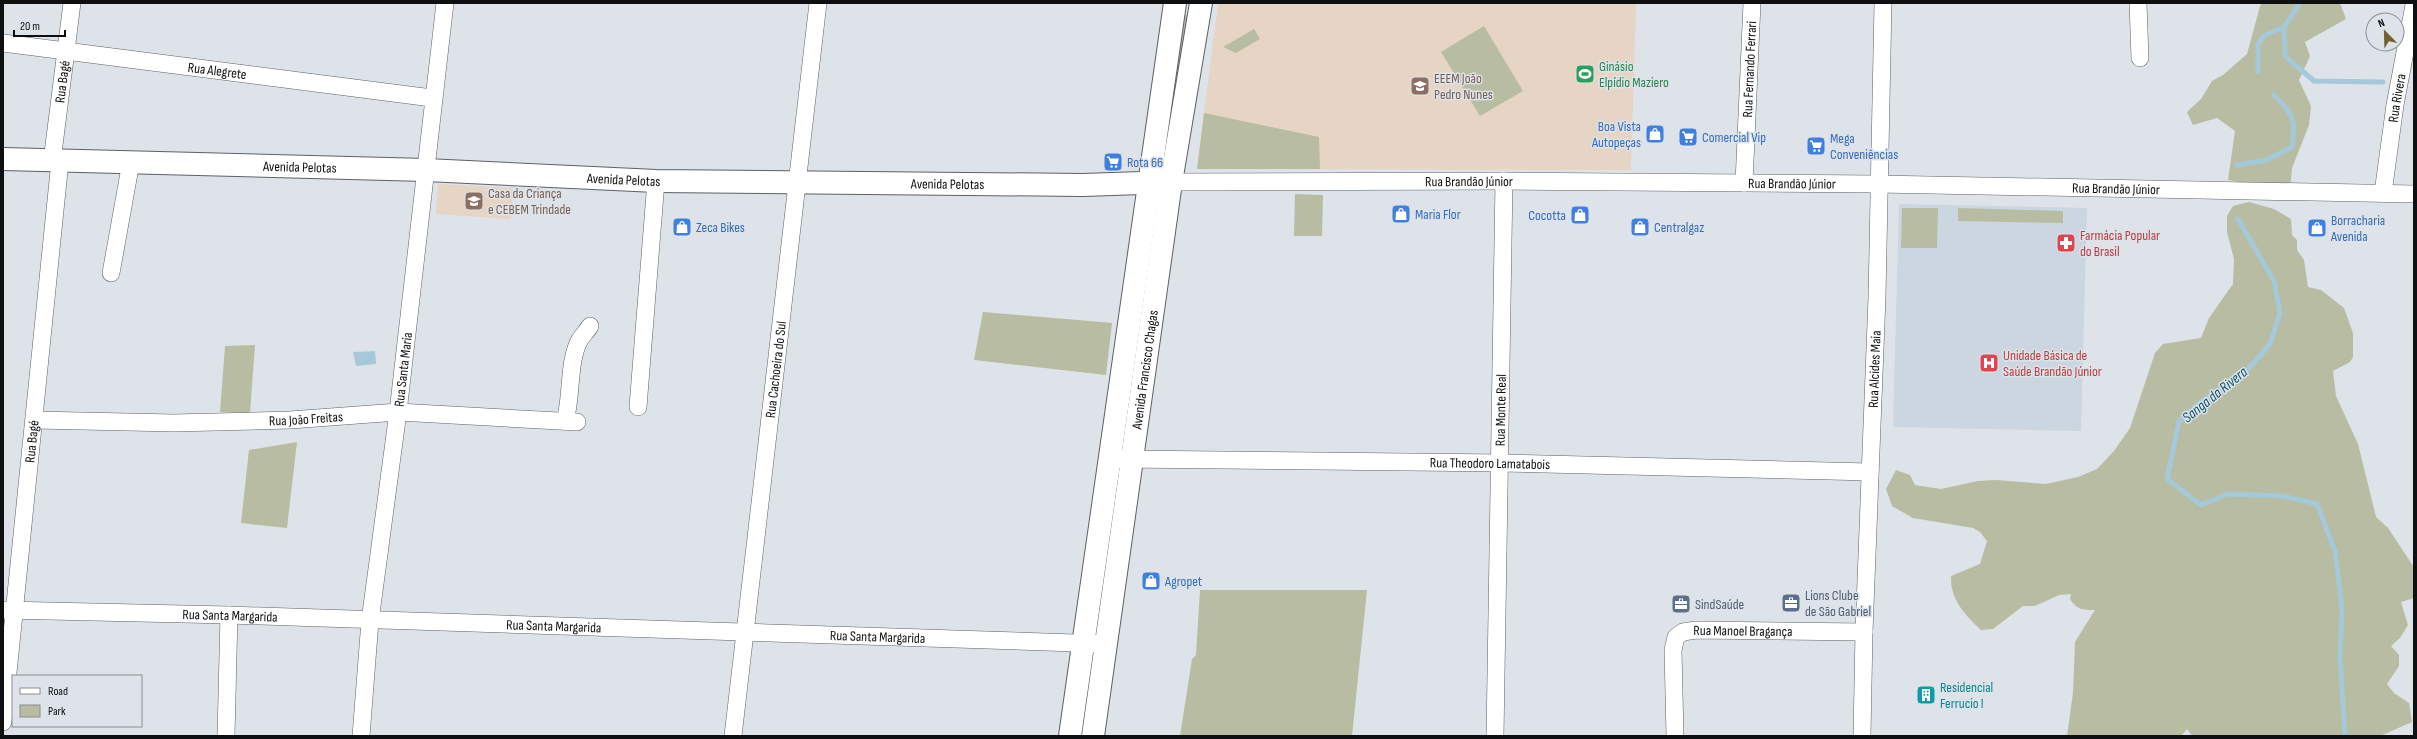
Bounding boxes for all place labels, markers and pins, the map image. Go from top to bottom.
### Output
place label: Ginásio Elpídio Maziero [1599,58,1669,91]
sports icon: Ginásio Elpídio Maziero [1574,63,1596,85]
place label: EEEM João Pedro Nunes [1434,70,1493,103]
school or university icon: EEEM João Pedro Nunes [1409,75,1431,97]
place label: Boa Vista Autopeças [1591,118,1641,151]
shop icon: Boa Vista Autopeças [1644,123,1666,145]
supermarket icon: Comercial Vip [1677,126,1699,148]
place label: Comercial Vip [1702,129,1766,146]
place label: Mega Conveniências [1830,130,1898,163]
supermarket icon: Mega Conveniências [1805,135,1827,157]
supermarket icon: Rota 66 [1102,151,1124,173]
place label: Rota 66 [1127,154,1163,171]
place label: Casa da Criança e CEBEM Trindade [488,185,571,218]
school or university icon: Casa da Criança e CEBEM Trindade [463,190,485,212]
shop icon: Maria Flor [1390,203,1412,225]
shop icon: Cocotta [1569,204,1591,226]
place label: Maria Flor [1415,206,1461,223]
place label: Cocotta [1528,207,1566,224]
place label: Borracharia Avenida [2330,212,2385,245]
shop icon: Zeca Bikes [671,216,693,238]
shop icon: Centralgaz [1629,216,1651,238]
shop icon: Borracharia Avenida [2306,217,2328,239]
place label: Zeca Bikes [696,219,745,236]
place label: Centralgaz [1654,219,1704,236]
place label: Farmácia Popular do Brasil [2080,227,2160,260]
pharmacy icon: Farmácia Popular do Brasil [2055,232,2077,254]
place label: Unidade Básica de Saúde Brandão Júnior [2003,347,2102,380]
hospital icon: Unidade Básica de Saúde Brandão Júnior [1978,352,2000,374]
shop icon: Agropet [1140,570,1162,592]
place label: Agropet [1164,573,1202,590]
place label: Lions Clube de São Gabriel [1805,587,1871,620]
office icon: Lions Clube de São Gabriel [1780,592,1802,614]
office icon: SindSaúde [1670,593,1692,615]
place label: SindSaúde [1695,596,1744,613]
place label: Residencial Ferrucio I [1940,679,1993,712]
building icon: Residencial Ferrucio I [1915,684,1937,706]

